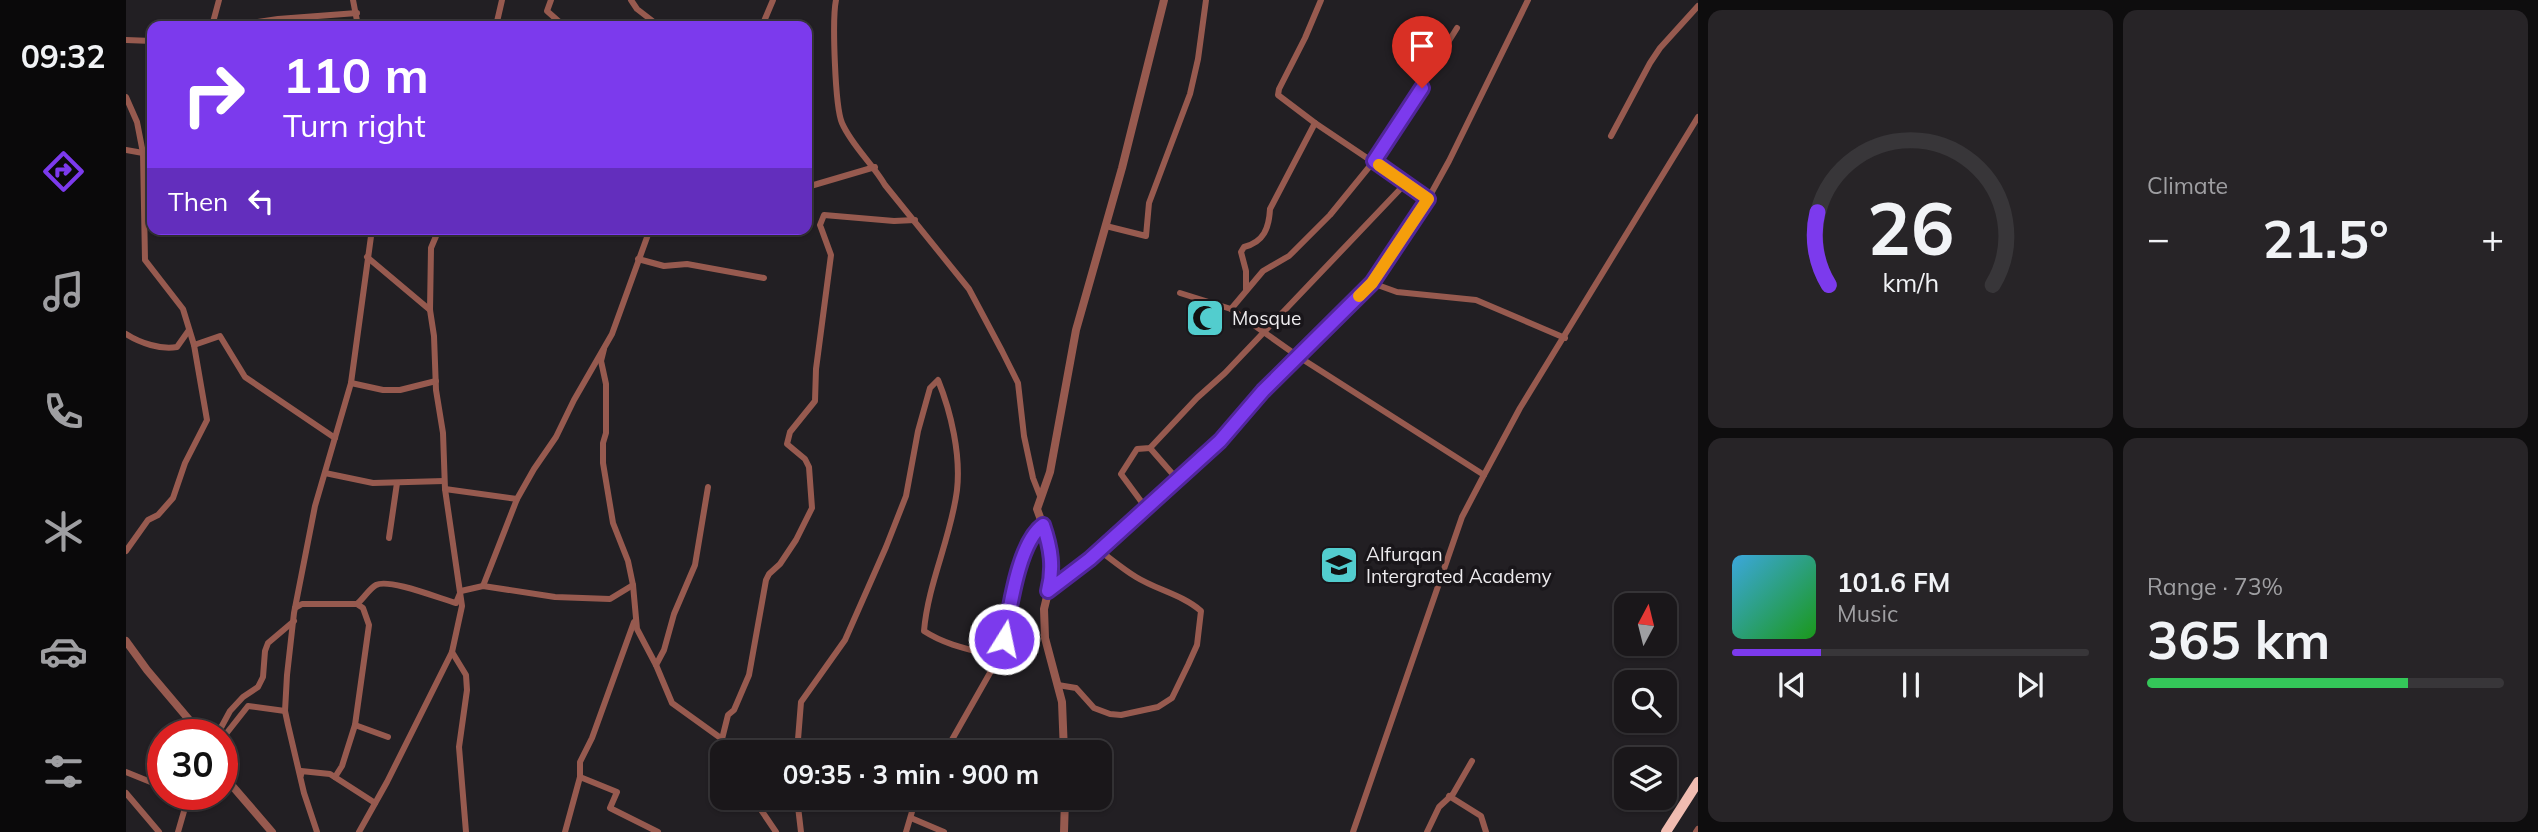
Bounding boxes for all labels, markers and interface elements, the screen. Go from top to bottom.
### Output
pin [1392,16,1452,88]
icon: arrive [1403,27,1441,65]
text: 09:32 [21,36,105,76]
text: 110 m [283,44,429,105]
icon: right [168,49,259,140]
text: Turn right [283,105,426,145]
icon: directions [39,147,88,196]
text: Climate [2147,171,2228,200]
icon: left [242,182,280,220]
text: 26 [1867,182,1954,273]
text: Then [168,185,228,218]
text: 21.5° [2262,206,2389,271]
text: − [2147,214,2170,262]
text: + [2481,214,2504,262]
icon: music [39,267,88,316]
text: km/h [1882,267,1939,298]
mosque icon: Mosque [1184,297,1226,339]
place label: Mosque [1232,306,1301,330]
icon: phone [39,387,88,436]
icon: climate [39,507,88,556]
place label: Alfurqan Intergrated Academy [1366,542,1552,588]
school or university icon: Alfurqan Intergrated Academy [1318,544,1360,586]
text: 101.6 FM [1837,566,1950,599]
text: Range · 73% [2147,572,2283,601]
north arrow [1614,593,1676,656]
map controls [1614,593,1677,810]
text: Music [1837,599,1898,628]
position arrow [967,602,1041,676]
text: 365 km [2147,607,2330,672]
icon: car [39,627,88,676]
icon: previous [1773,666,1811,704]
icon: pause [1892,666,1930,704]
icon: next [2011,666,2049,704]
button: search [1614,670,1677,733]
speed limit sign: 30 [147,719,238,810]
icon: filters [39,747,88,796]
button: layers [1614,747,1677,810]
text: 09:35 · 3 min · 900 m [783,758,1039,791]

